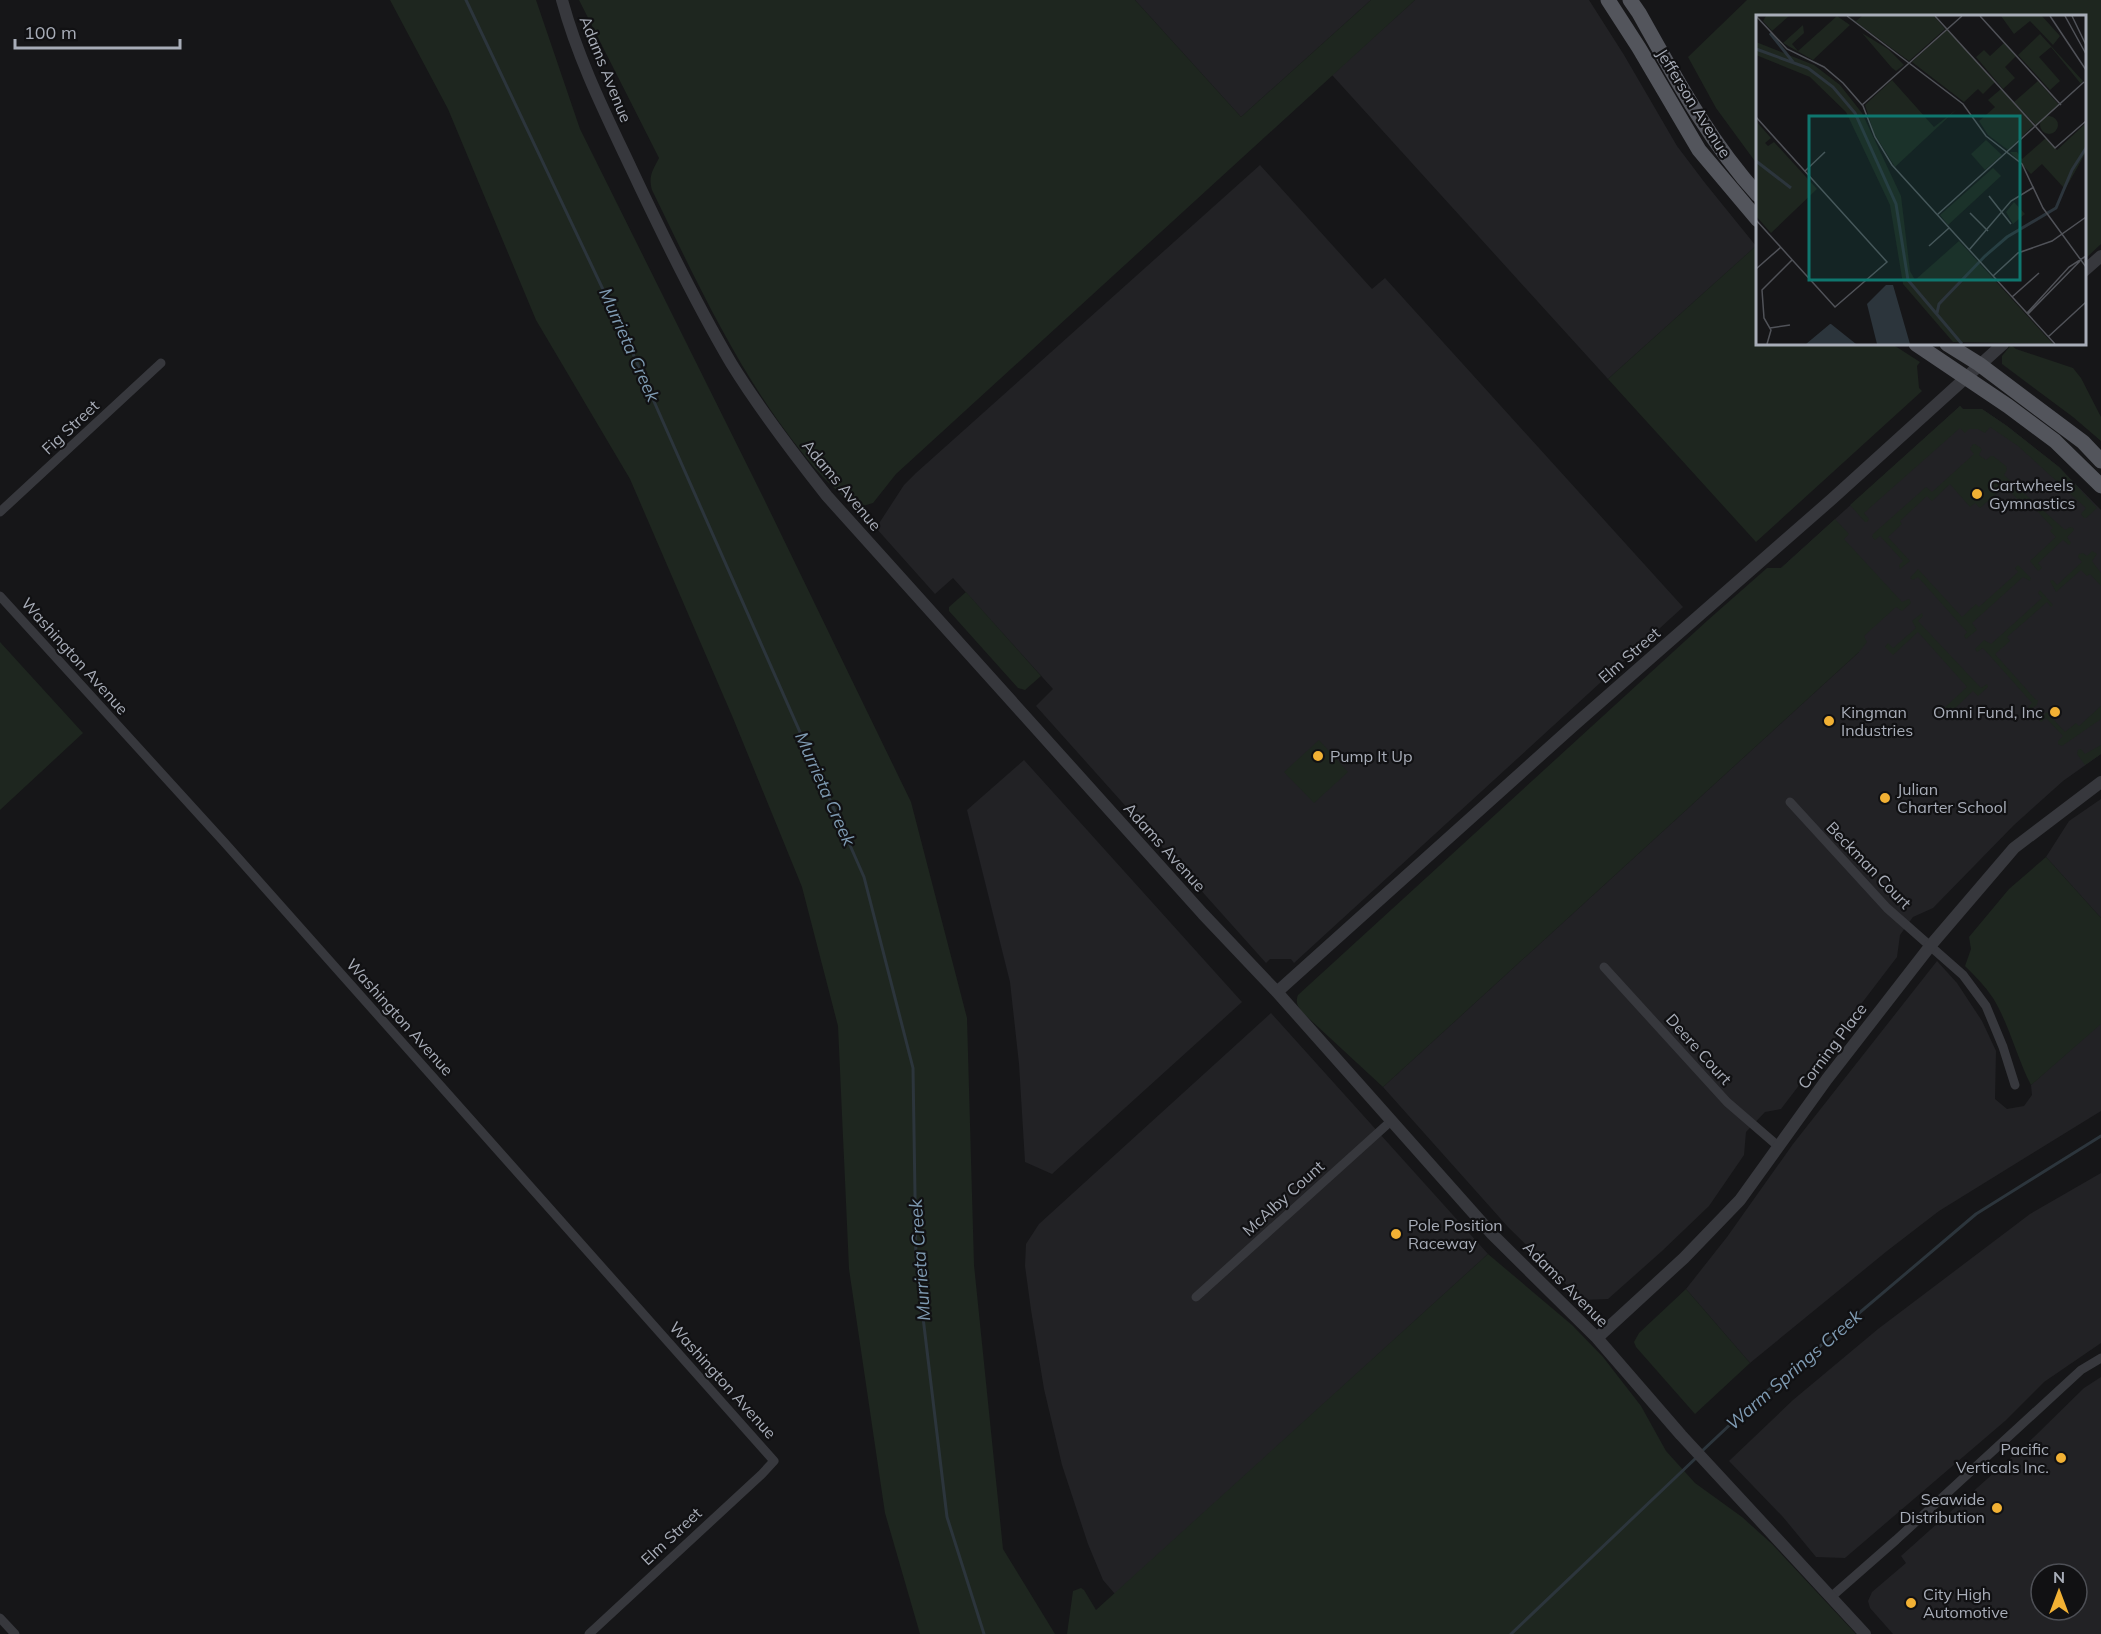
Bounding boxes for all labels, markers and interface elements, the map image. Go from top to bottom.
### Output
scale bar [15,12,180,50]
street label: Adams Avenue [576,13,636,125]
inset map [1756,15,2086,345]
text: 100 m [24,21,77,44]
street label: Jefferson Avenue [1652,45,1736,161]
water label: Murrieta Creek [594,284,665,406]
street label: Fig Street [37,395,103,458]
street label: Adams Avenue [798,435,886,535]
place label: Cartwheels Gymnastics [1989,475,2075,513]
marker: Cartwheels Gymnastics [1970,487,1984,501]
street label: Washington Avenue [17,593,133,719]
street label: Elm Street [1594,622,1664,687]
place label: Kingman Industries [1841,702,1913,740]
place label: Omni Fund, Inc [1933,702,2043,722]
marker: Omni Fund, Inc [2048,705,2062,719]
marker: Kingman Industries [1822,714,1836,728]
water label: Murrieta Creek [790,728,861,850]
place label: Pump It Up [1330,746,1413,766]
marker: Pump It Up [1311,749,1325,763]
place label: Julian Charter School [1897,779,2007,817]
marker: Julian Charter School [1878,791,1892,805]
street label: Adams Avenue [1120,798,1210,896]
street label: Beckman Court [1822,817,1916,913]
street label: Washington Avenue [342,954,458,1080]
street label: Corning Place [1793,999,1871,1093]
street label: Deere Court [1662,1009,1736,1089]
street label: McAlby Count [1238,1156,1328,1240]
water label: Murrieta Creek [904,1197,935,1322]
place label: Pole Position Raceway [1408,1215,1503,1253]
marker: Pole Position Raceway [1389,1227,1403,1241]
street label: Adams Avenue [1519,1237,1613,1331]
water label: Warm Springs Creek [1721,1304,1867,1435]
street label: Washington Avenue [665,1317,781,1443]
place label: Pacific Verticals Inc. [1956,1439,2049,1477]
marker: Pacific Verticals Inc. [2054,1451,2068,1465]
place label: Seawide Distribution [1899,1489,1985,1527]
marker: Seawide Distribution [1990,1501,2004,1515]
street label: Elm Street [637,1503,706,1569]
north arrow [2029,1562,2089,1622]
text: N [2053,1567,2065,1587]
place label: City High Automotive [1923,1584,2008,1622]
marker: City High Automotive [1904,1596,1918,1610]

